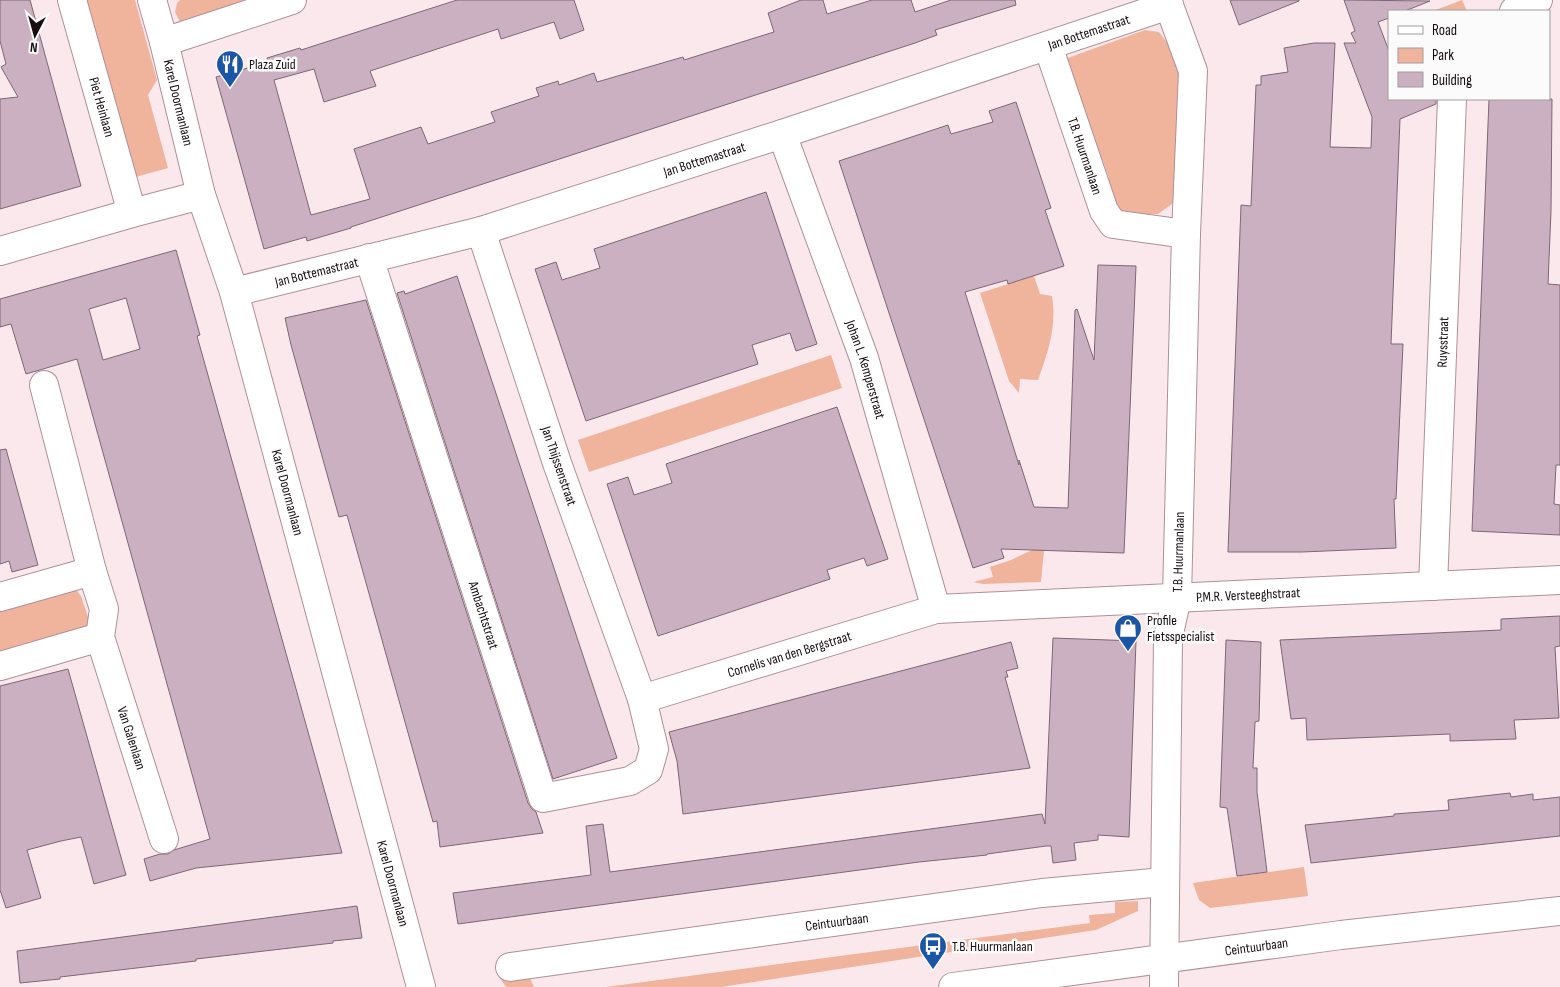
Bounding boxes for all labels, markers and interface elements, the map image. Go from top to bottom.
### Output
north arrow [10,10,60,60]
street label: Jan Bottemastraat [1045,10,1132,54]
legend [1388,10,1550,100]
text: Road [1432,21,1457,40]
text: N [29,39,38,56]
text: Park [1432,46,1454,65]
restaurant icon: Plaza Zuid [215,49,245,88]
place label: Plaza Zuid [249,56,296,73]
street label: Karel Doormanlaan [160,58,197,147]
text: Building [1432,71,1472,90]
street label: Piet Heinlaan [86,75,119,139]
street label: T.B. Huurmanlaan [1064,115,1106,197]
street label: Jan Bottemastraat [660,138,747,181]
street label: Jan Bottemastraat [272,253,360,290]
street label: Ruysstraat [1433,316,1452,368]
street label: Johan L. Kemperstraat [842,317,889,421]
street label: Jan Thijssenstraat [537,423,581,508]
street label: Karel Doormanlaan [268,447,308,537]
street label: T.B. Huurmanlaan [1169,511,1188,593]
street label: Ambachtstraat [465,578,503,651]
street label: P.M.R. Versteeghstraat [1196,584,1301,605]
place label: Profile Fietsspecialist [1147,612,1215,645]
shop icon: Profile Fietsspecialist [1113,613,1143,652]
street label: Cornelis van den Bergstraat [725,627,853,681]
street label: Van Galenlaan [114,704,150,772]
street label: Karel Doormanlaan [373,839,413,928]
street label: Ceintuurbaan [804,909,870,934]
bus stop icon: T.B. Huurmanlaan [918,931,948,970]
street label: Ceintuurbaan [1224,934,1289,959]
place label: T.B. Huurmanlaan [952,938,1033,955]

